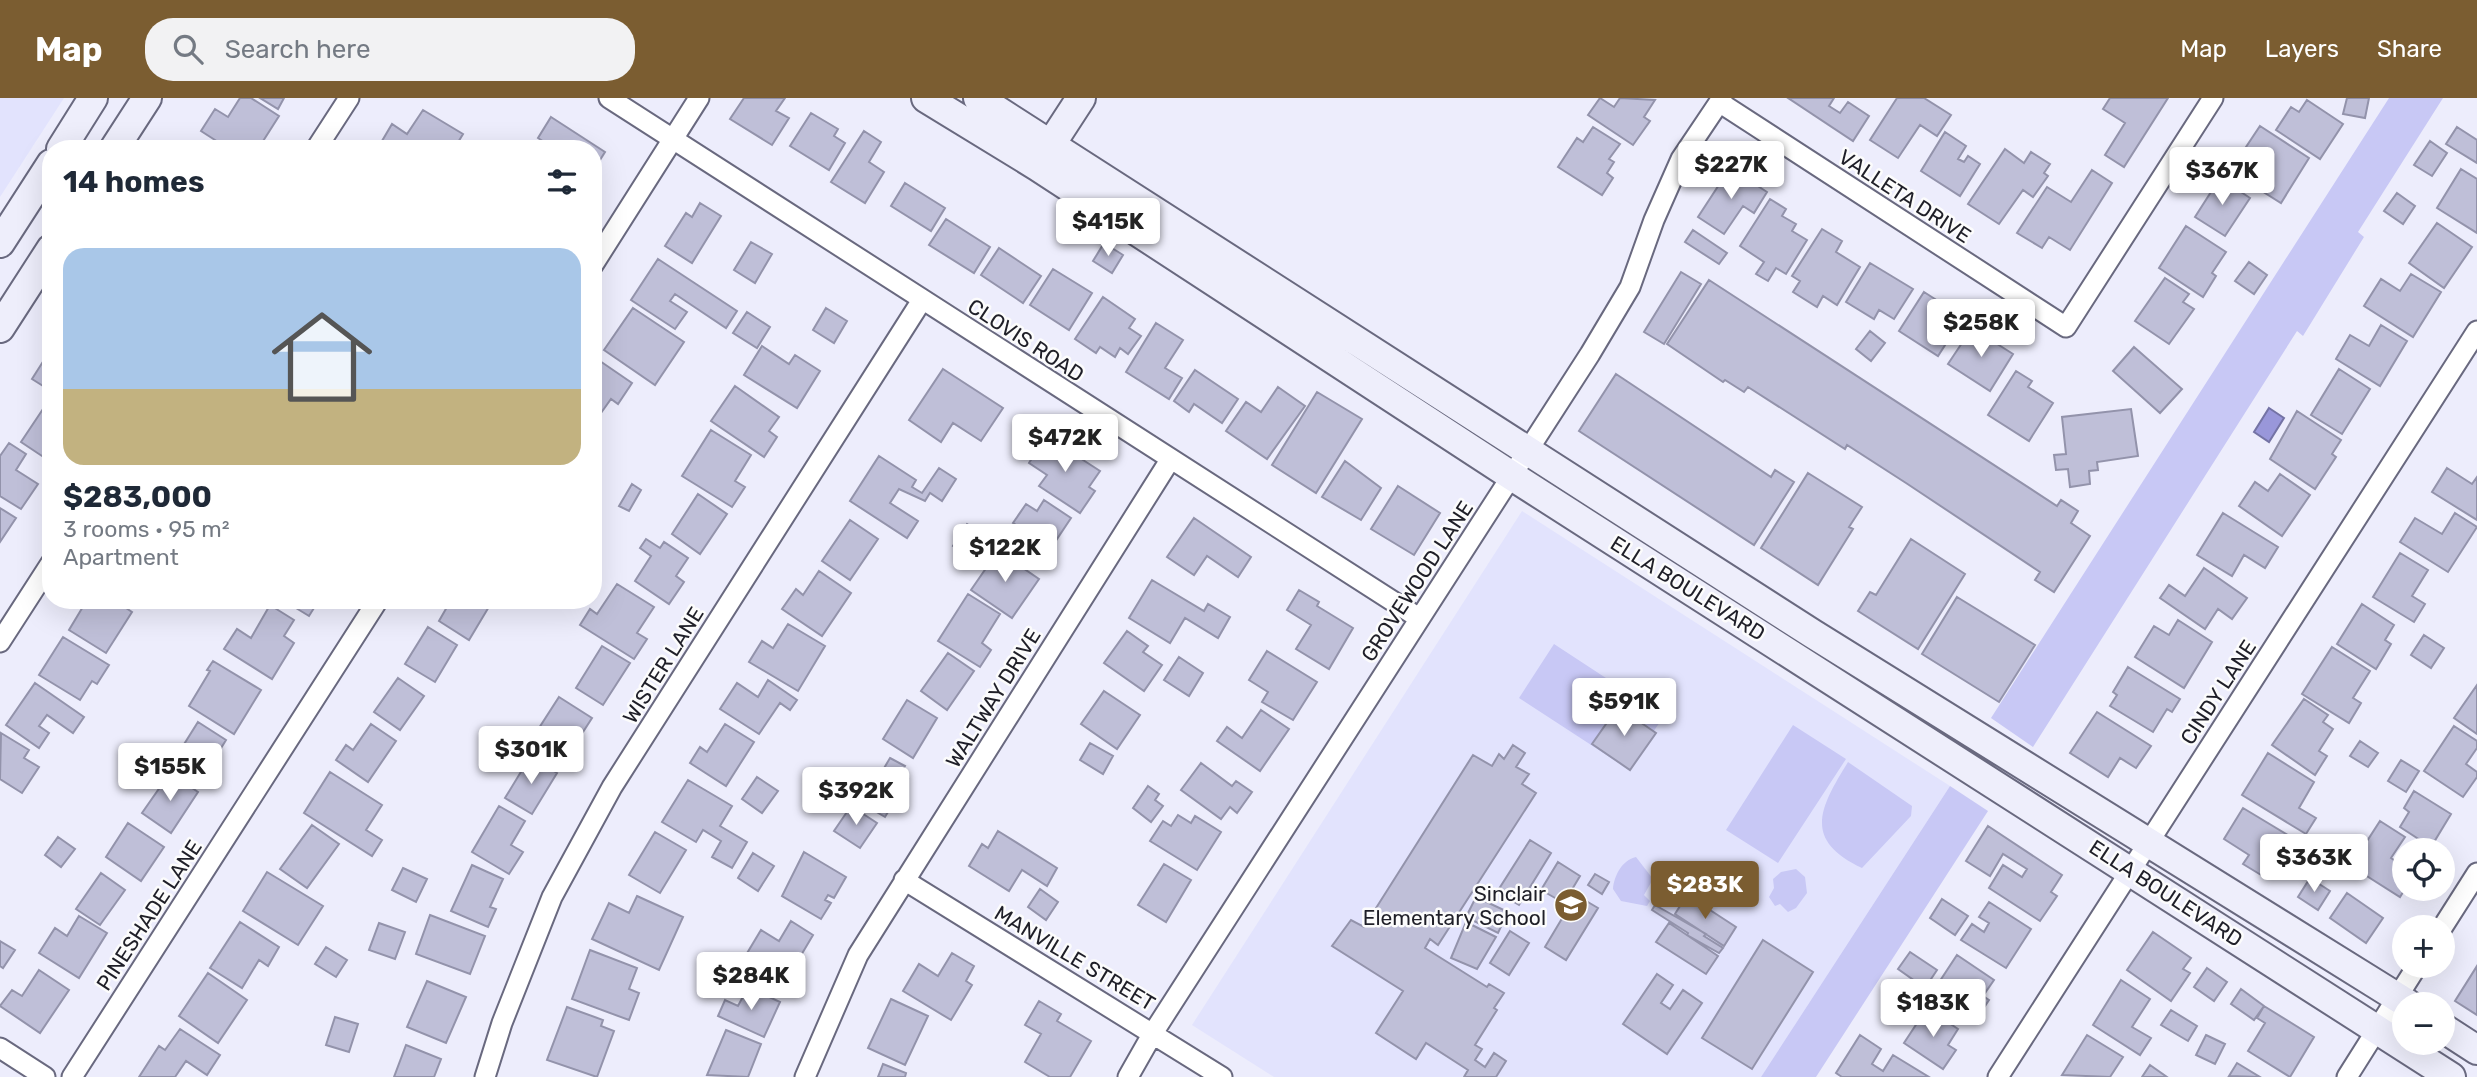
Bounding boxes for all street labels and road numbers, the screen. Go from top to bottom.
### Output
street label: VALLETA DRIVE [1834,144,1976,248]
street label: CLOVIS ROAD [963,293,1089,387]
street label: GROVEWOOD LANE [1356,496,1478,666]
street label: ELLA BOULEVARD [1606,530,1770,646]
street label: WISTER LANE [617,602,709,728]
street label: WALTWAY DRIVE [940,624,1046,772]
street label: CINDY LANE [2175,635,2261,749]
street label: ELLA BOULEVARD [2085,834,2247,952]
street label: PINESHADE LANE [91,835,207,995]
street label: MANVILLE STREET [990,900,1160,1016]

